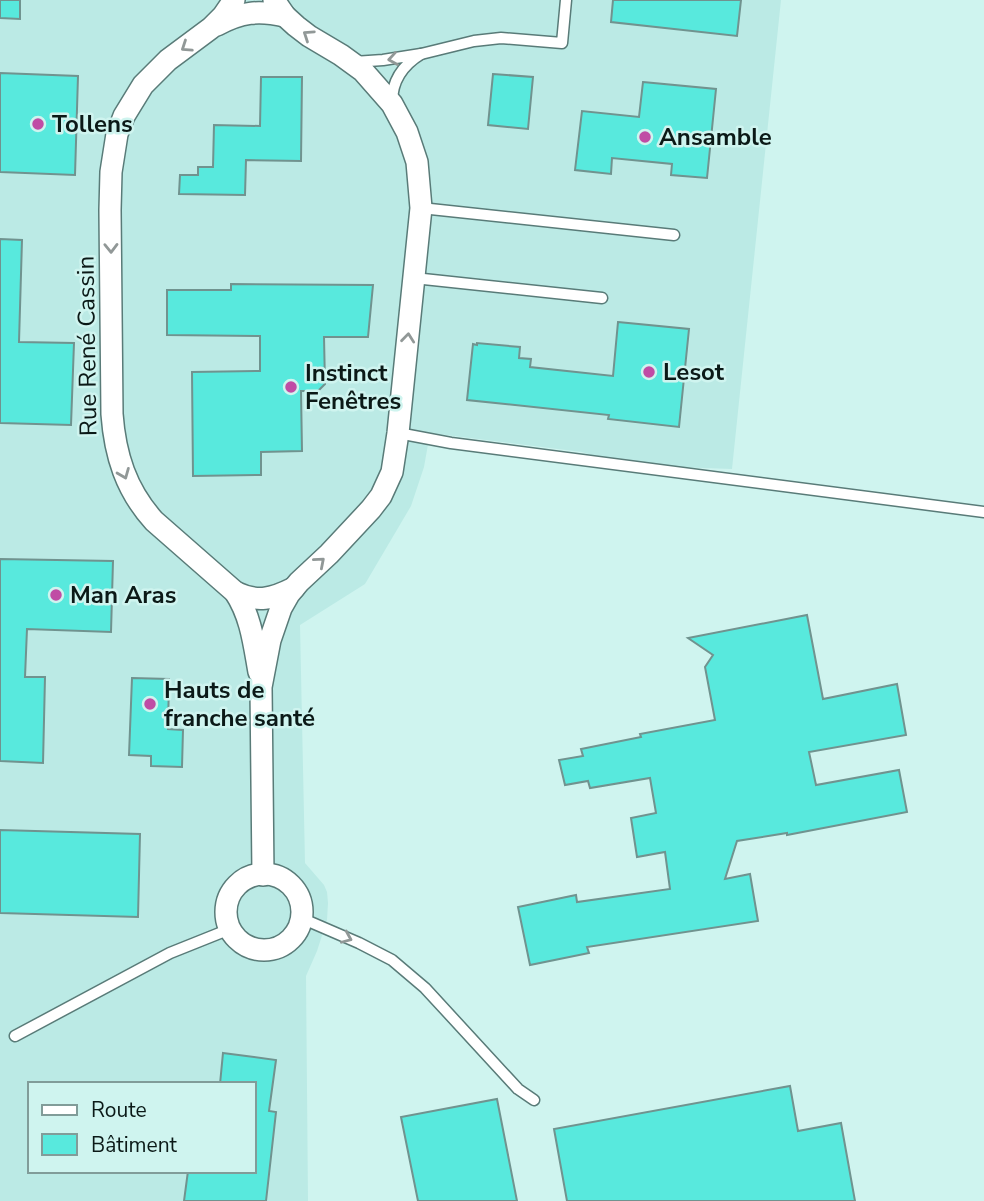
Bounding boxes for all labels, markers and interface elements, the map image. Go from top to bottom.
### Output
one-way arrow [303,31,316,43]
one-way arrow [181,39,194,52]
one-way arrow [387,51,399,66]
place label: Tollens [52,108,133,140]
marker: Tollens [30,116,46,132]
place label: Ansamble [659,121,772,153]
marker: Ansamble [637,129,653,145]
one-way arrow [103,243,119,254]
street label: Rue René Cassin [69,256,105,436]
one-way arrow [400,332,415,343]
place label: Lesot [663,356,725,388]
place label: Instinct Fenêtres [305,357,401,417]
marker: Lesot [641,364,657,380]
marker: Instinct Fenêtres [283,379,299,395]
one-way arrow [116,467,130,479]
one-way arrow [312,558,325,571]
place label: Man Aras [70,579,176,611]
marker: Man Aras [48,587,64,603]
place label: Hauts de franche santé [164,674,315,734]
marker: Hauts de franche santé [142,696,158,712]
one-way arrow [340,930,352,944]
legend [28,1082,256,1173]
text: Route [91,1096,147,1124]
text: Bâtiment [91,1131,178,1159]

